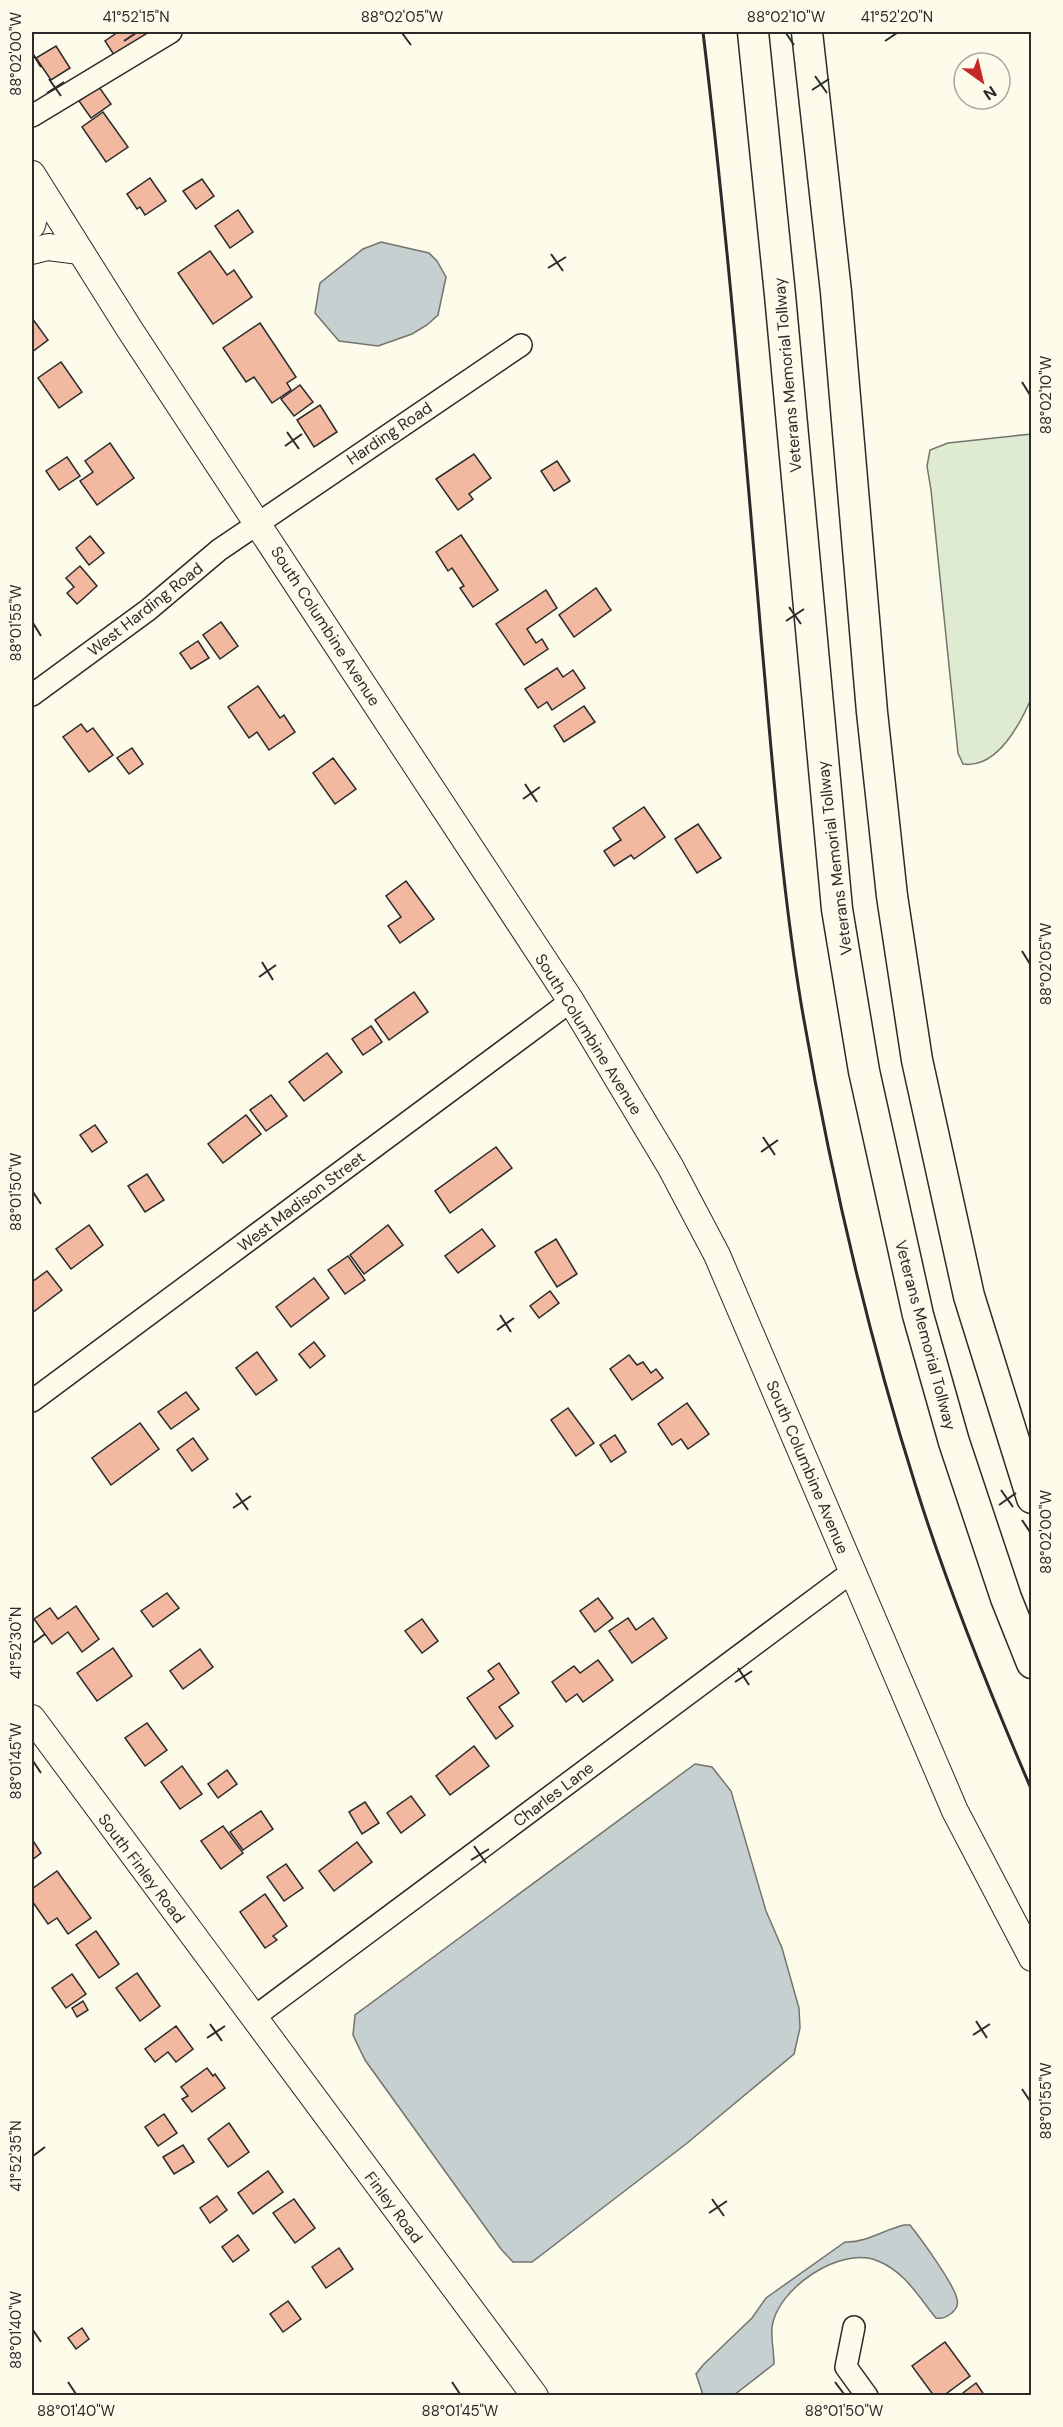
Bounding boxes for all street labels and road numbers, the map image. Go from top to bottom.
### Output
street label: Veterans Memorial Tollway [768,276,806,473]
street label: Harding Road [342,397,436,470]
street label: South Columbine Avenue [266,542,385,710]
street label: West Harding Road [83,558,207,661]
street label: Veterans Memorial Tollway [812,759,857,956]
street label: South Columbine Avenue [530,950,647,1119]
street label: West Madison Street [233,1147,369,1256]
street label: Veterans Memorial Tollway [890,1238,961,1432]
street label: South Columbine Avenue [761,1377,854,1557]
street label: Charles Lane [509,1757,598,1832]
street label: South Finley Road [93,1809,190,1927]
street label: Finley Road [360,2167,427,2247]

